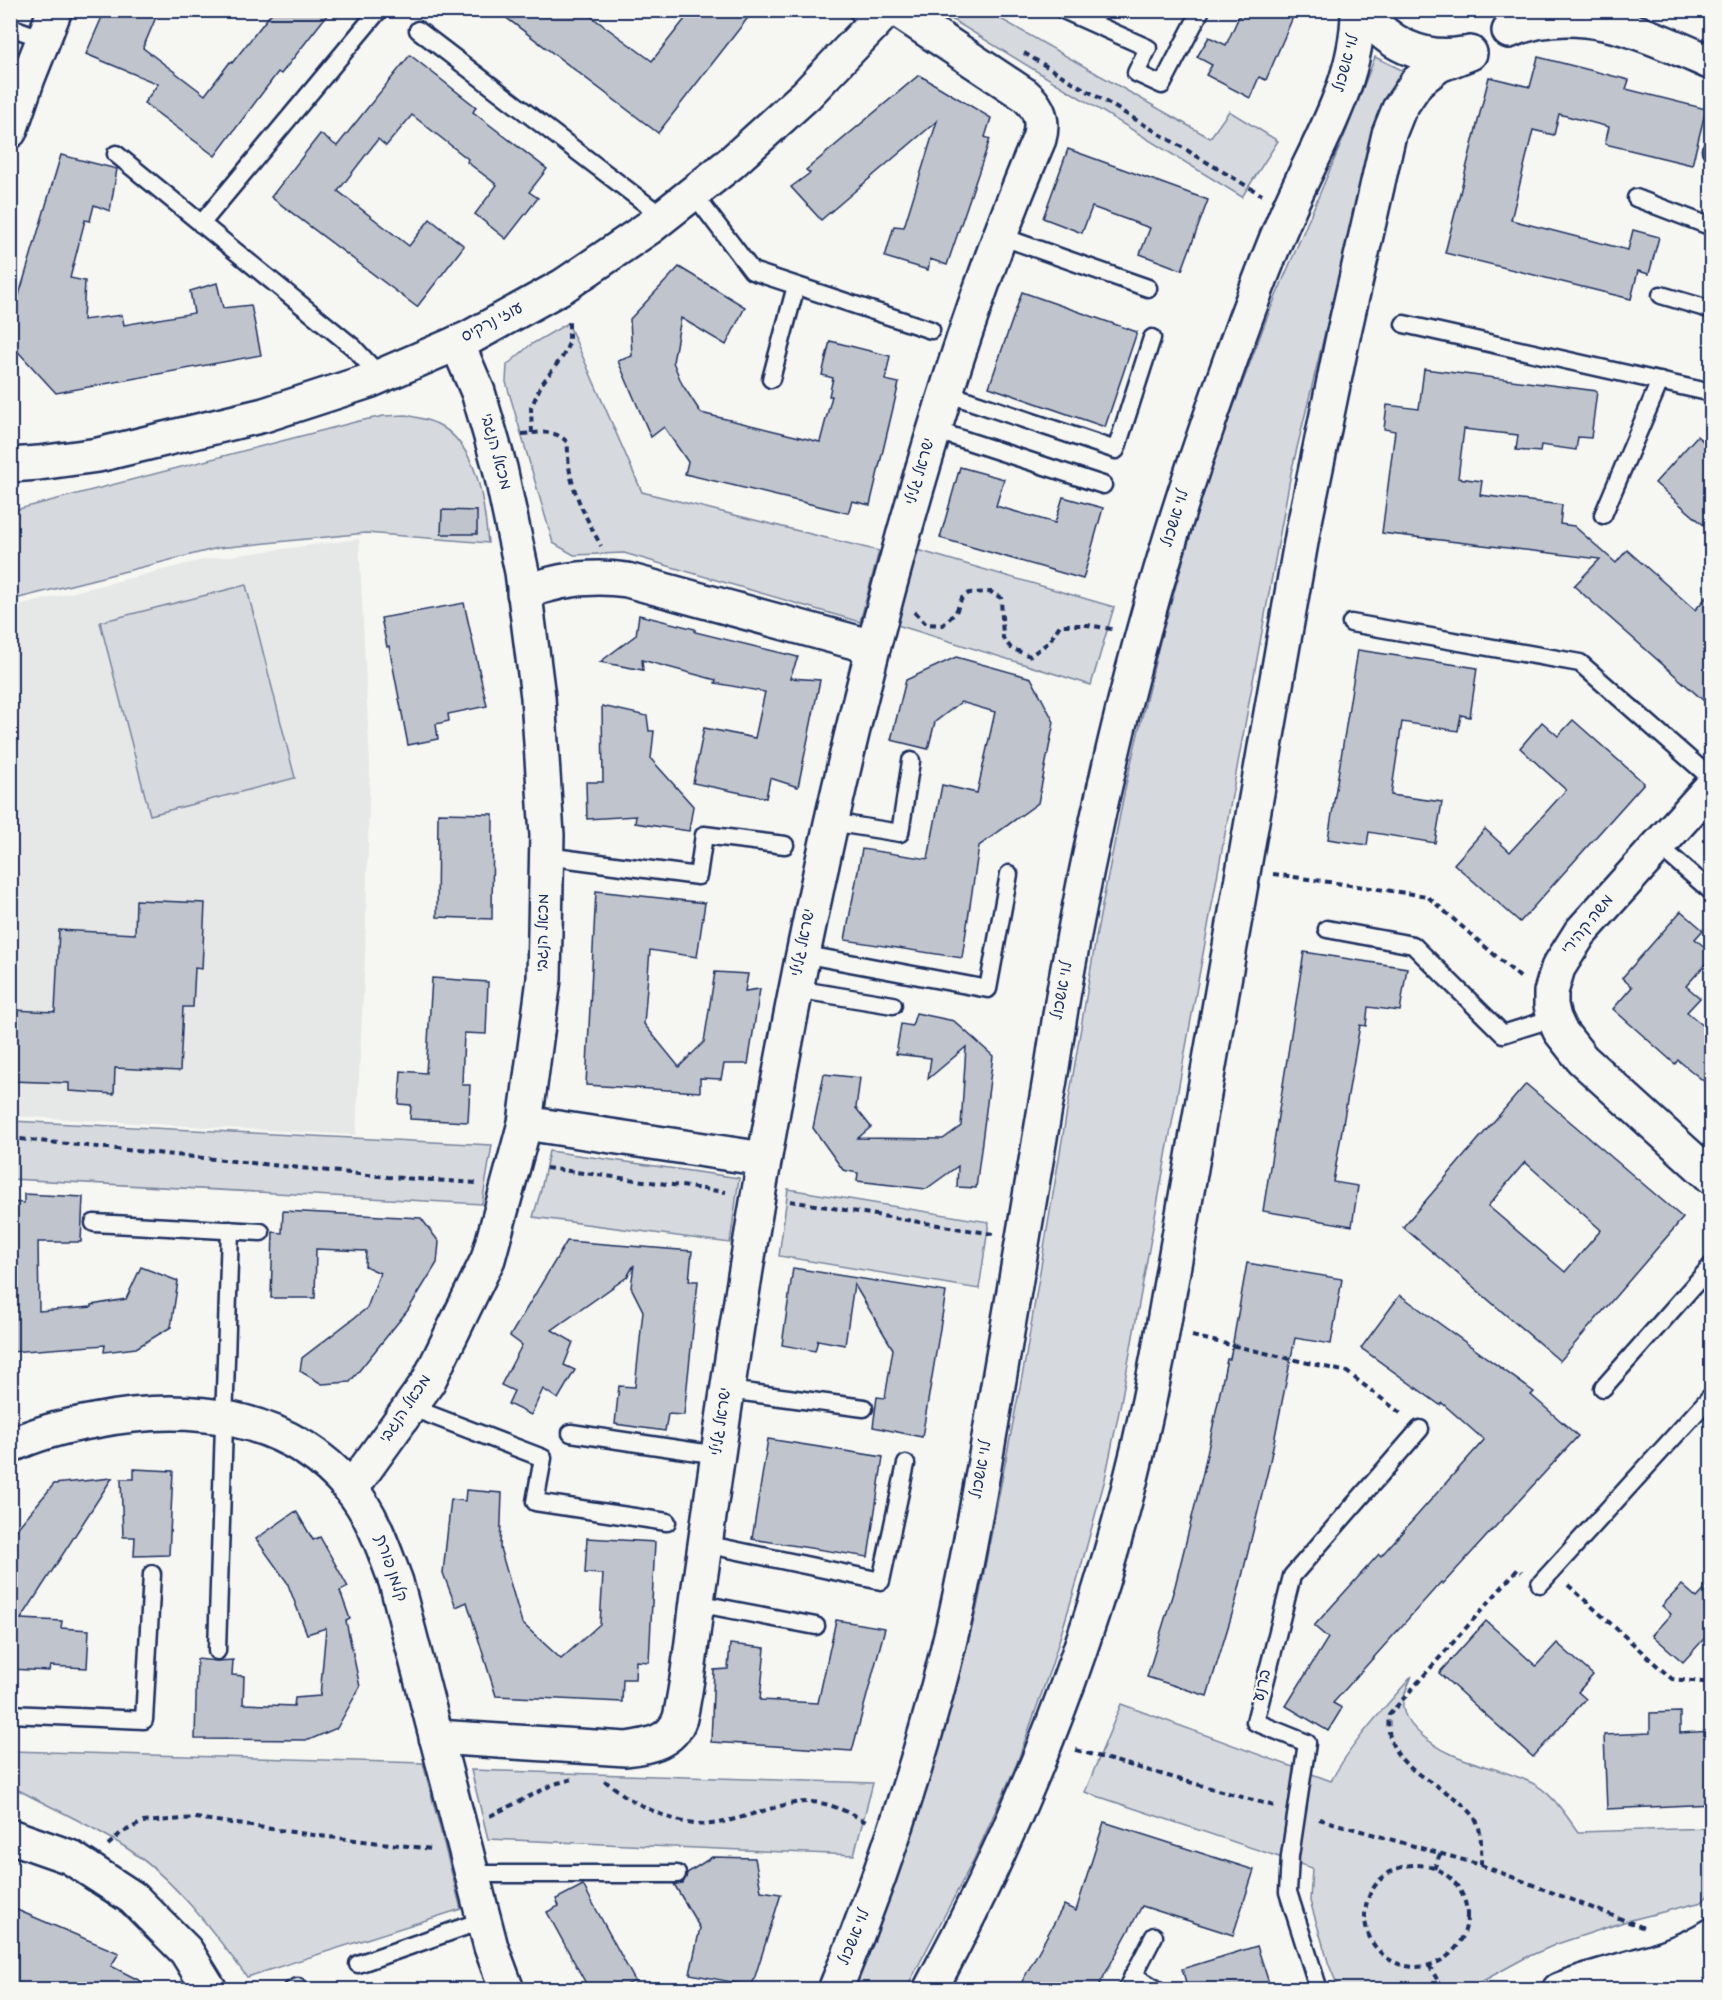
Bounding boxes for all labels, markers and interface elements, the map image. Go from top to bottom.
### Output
street label: לוי אשכול [1329,32,1365,95]
street label: עוזי נרקיס [459,300,527,348]
street label: מכאל הנגבי [475,411,515,492]
street label: ישראל גלילי [901,436,941,508]
street label: לוי אשכול [1157,487,1195,550]
street label: משה קהירי [1559,892,1619,960]
street label: מכאל הנגבי [533,894,555,972]
street label: ישראל גלילי [787,907,821,979]
street label: לוי אשכול [1048,959,1079,1022]
street label: מכאל הנגבי [376,1371,437,1448]
street label: ישראל גלילי [707,1386,737,1458]
street label: לוי אשכול [967,1438,998,1501]
street label: קלמן פורת [369,1532,411,1605]
street label: ברנע [1251,1668,1277,1704]
street label: לוי אשכול [834,1906,876,1969]

